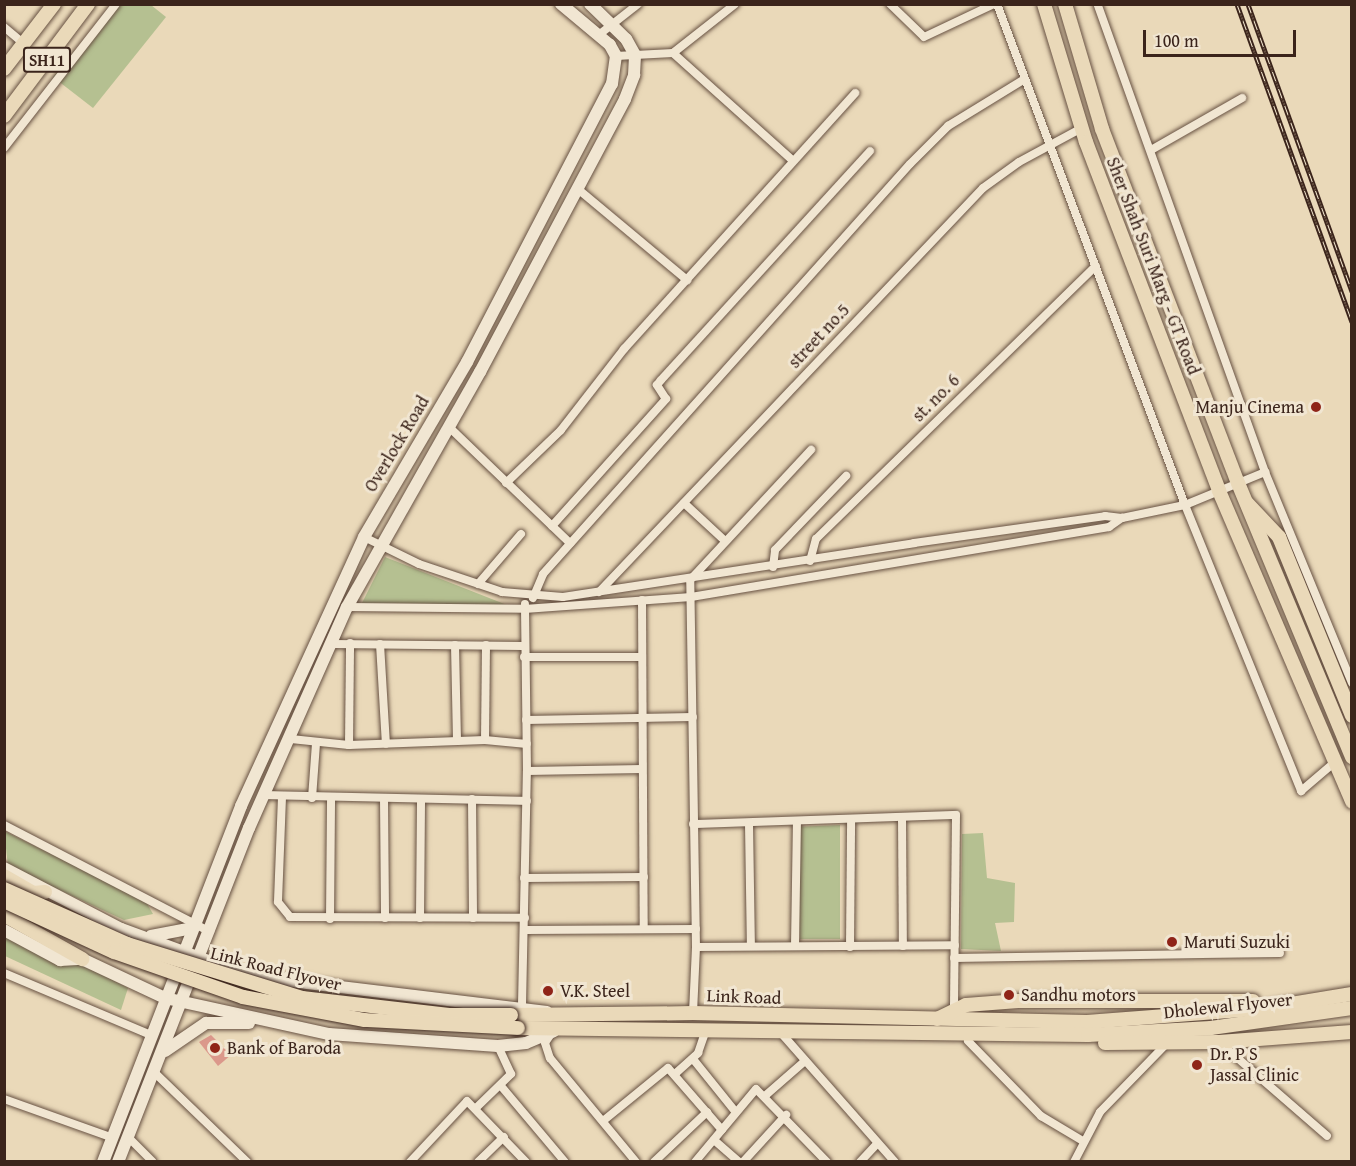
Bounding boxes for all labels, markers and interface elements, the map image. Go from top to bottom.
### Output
scale bar [1146,18,1299,56]
text: 100 m [1154,27,1199,54]
road number: SH11 [22,47,72,73]
street label: Sher Shah Suri Marg - GT Road [1101,154,1205,378]
street label: street no.5 [784,299,854,373]
street label: st. no. 6 [908,370,964,426]
street label: Overlock Road [360,392,434,496]
place label: Manju Cinema [1195,396,1304,418]
marker: Manju Cinema [1309,400,1323,414]
place label: Maruti Suzuki [1184,931,1290,953]
marker: Maruti Suzuki [1165,935,1179,949]
street label: Link Road Flyover [208,942,344,996]
place label: V.K. Steel [560,980,630,1002]
marker: V.K. Steel [541,984,555,998]
place label: Sandhu motors [1021,984,1136,1006]
street label: Link Road [706,985,782,1009]
marker: Sandhu motors [1002,988,1016,1002]
street label: Dholewal Flyover [1163,988,1293,1024]
place label: Bank of Baroda [227,1037,341,1059]
marker: Bank of Baroda [208,1041,222,1055]
place label: Dr. P S Jassal Clinic [1210,1044,1299,1086]
marker: Dr. P S Jassal Clinic [1188,1056,1206,1074]

